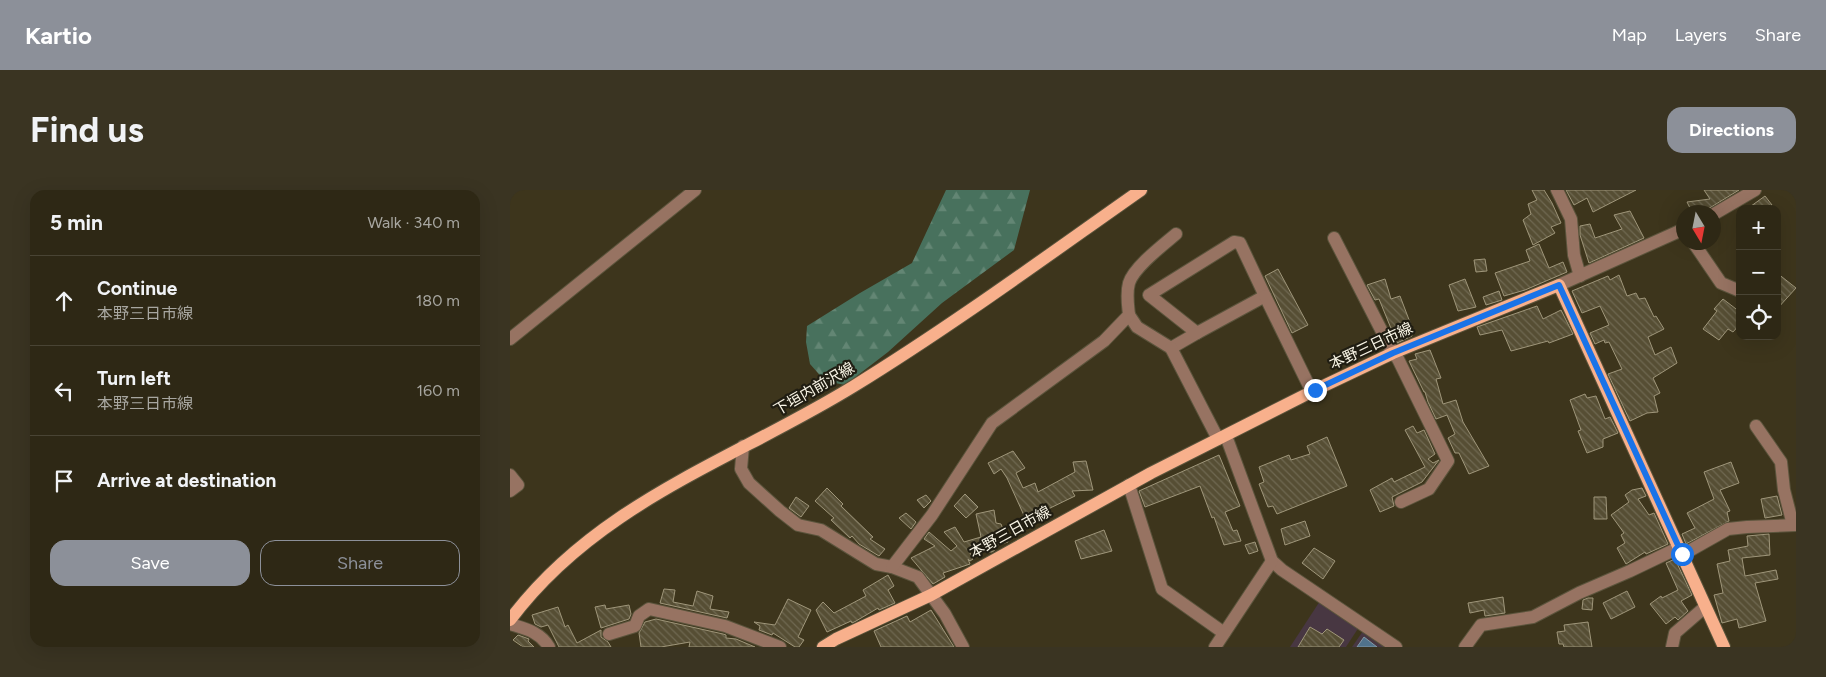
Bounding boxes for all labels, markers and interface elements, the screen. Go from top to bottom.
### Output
text: Kartio [25,21,92,50]
text: Map [1612,24,1647,46]
text: Layers [1675,24,1727,46]
text: Share [1755,24,1801,46]
button: Directions [1667,107,1796,153]
text: Find us [30,109,144,151]
north arrow [1676,205,1721,250]
map controls [1736,205,1781,340]
button: + [1736,205,1781,250]
text: 5 min [50,210,103,235]
text: Walk · 340 m [367,213,460,232]
button: − [1736,250,1781,295]
text: Continue [97,277,177,300]
icon: ahead [50,287,78,315]
text: 180 m [416,291,460,310]
button: locate [1736,295,1781,340]
text: 本野三日市線 [97,304,193,323]
street label: 本野三日市線 [1326,319,1416,373]
street label: 下垣内前沢線 [771,359,857,419]
text: Turn left [97,367,171,390]
icon: left [50,377,78,405]
route end [1304,379,1327,402]
text: 160 m [417,381,460,400]
text: 本野三日市線 [97,394,193,413]
icon: arrive [50,467,78,495]
text: Arrive at destination [97,469,276,492]
street label: 本野三日市線 [966,502,1054,562]
button: Save [50,540,250,586]
button: Share [260,540,460,586]
route start [1671,543,1694,566]

